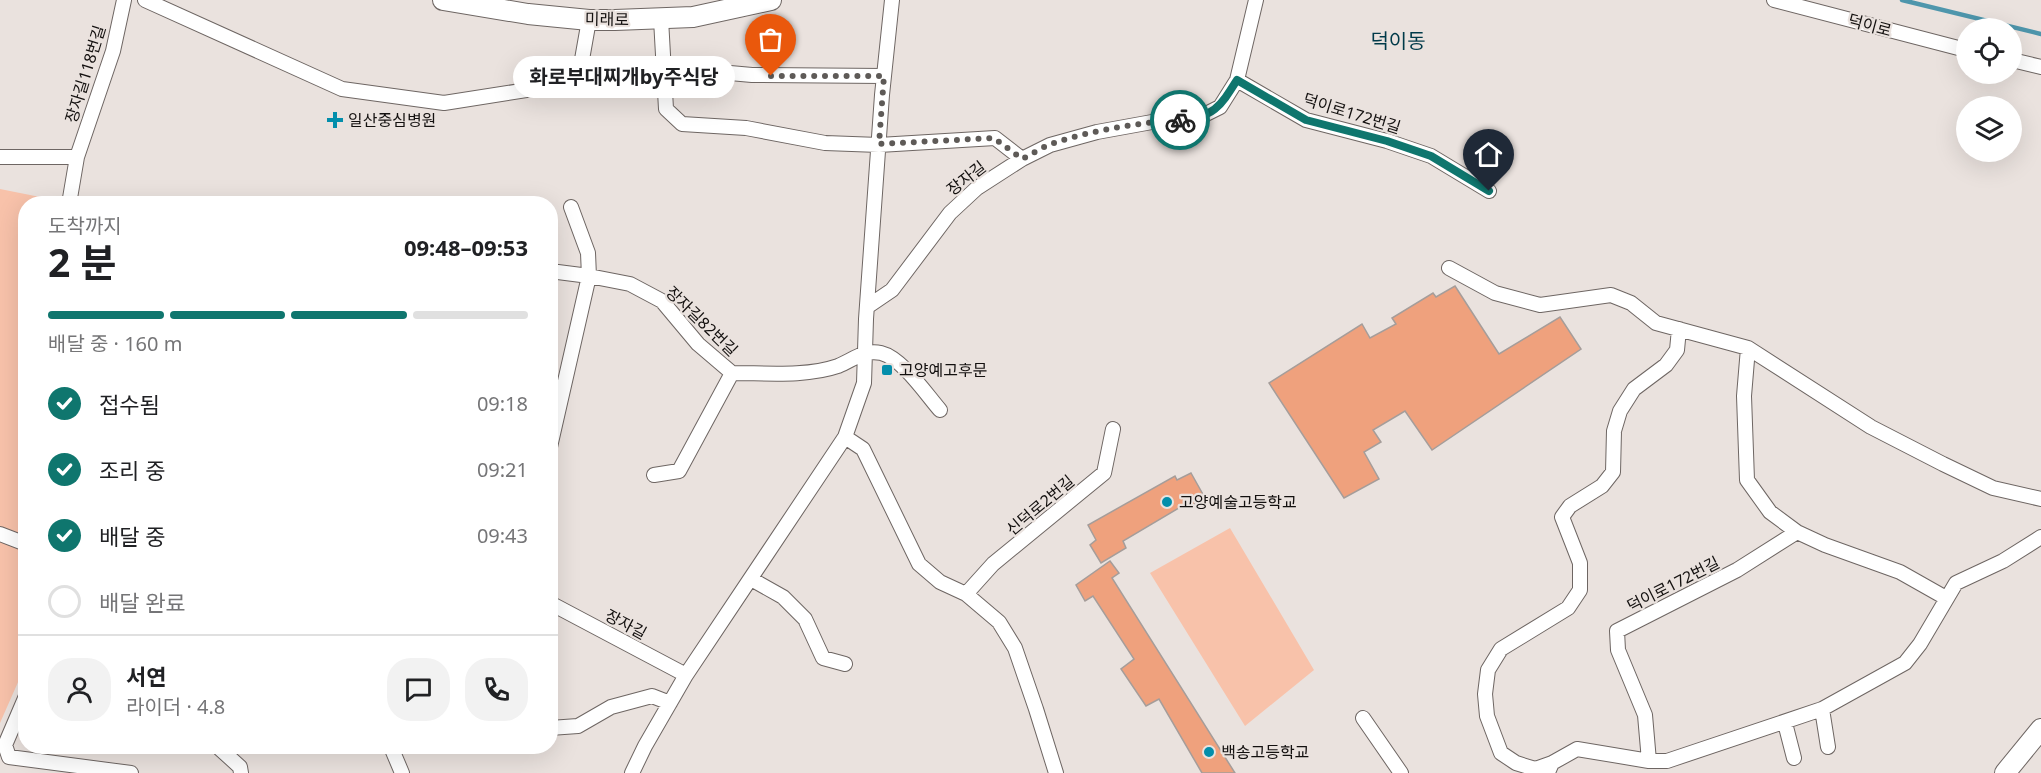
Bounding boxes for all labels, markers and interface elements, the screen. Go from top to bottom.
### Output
street label: 미래로 [585,8,630,30]
street label: 덕이로 [1846,9,1894,41]
pin [745,14,796,76]
map controls [1956,18,2022,162]
button: locate [1956,18,2022,84]
street label: 장자길118번길 [60,22,110,126]
icon: bag [754,23,787,56]
district label: 덕이동 [1370,27,1426,54]
callout: 화로부대찌개by주식당 [513,55,735,97]
text: 화로부대찌개by주식당 [529,63,719,90]
street label: 덕이로172번길 [1300,88,1404,138]
courier [1150,90,1210,150]
button: layers [1956,96,2022,162]
icon: bike [1164,104,1197,137]
place label: 일산중심병원 [348,109,436,131]
marker: 일산중심병원 [326,111,344,129]
pin [1463,129,1514,191]
icon: home [1472,138,1505,171]
street label: 장자길 [942,156,990,200]
text: 도착까지 [48,212,122,239]
text: 09:48–09:53 [404,232,528,262]
text: 2 분 [48,235,116,288]
street label: 장자길82번길 [661,281,743,361]
text: 배달 중 · 160 m [48,330,182,357]
place label: 고양예고후문 [899,359,988,381]
marker: 고양예고후문 [880,363,894,377]
icon: check [48,387,81,420]
text: 접수됨 [99,389,160,419]
text: 09:18 [477,390,528,417]
icon: check [48,453,81,486]
text: 조리 중 [99,455,165,485]
text: 09:21 [477,456,528,483]
street label: 신덕로2번길 [1001,470,1079,540]
place label: 고양예술고등학교 [1179,491,1297,513]
marker: 고양예술고등학교 [1160,495,1174,509]
icon: check [48,519,81,552]
text: 배달 중 [99,521,165,551]
text: 09:43 [477,522,528,549]
street label: 덕이로172번길 [1623,551,1723,617]
text: 배달 완료 [99,587,186,617]
street label: 장자길 [601,604,651,644]
button: person [48,658,111,721]
button: chat [387,658,450,721]
button: phone [465,658,528,721]
text: 서연 [126,661,166,691]
text: 라이더 · 4.8 [126,693,225,720]
place label: 백송고등학교 [1221,741,1309,763]
marker: 백송고등학교 [1202,745,1216,759]

